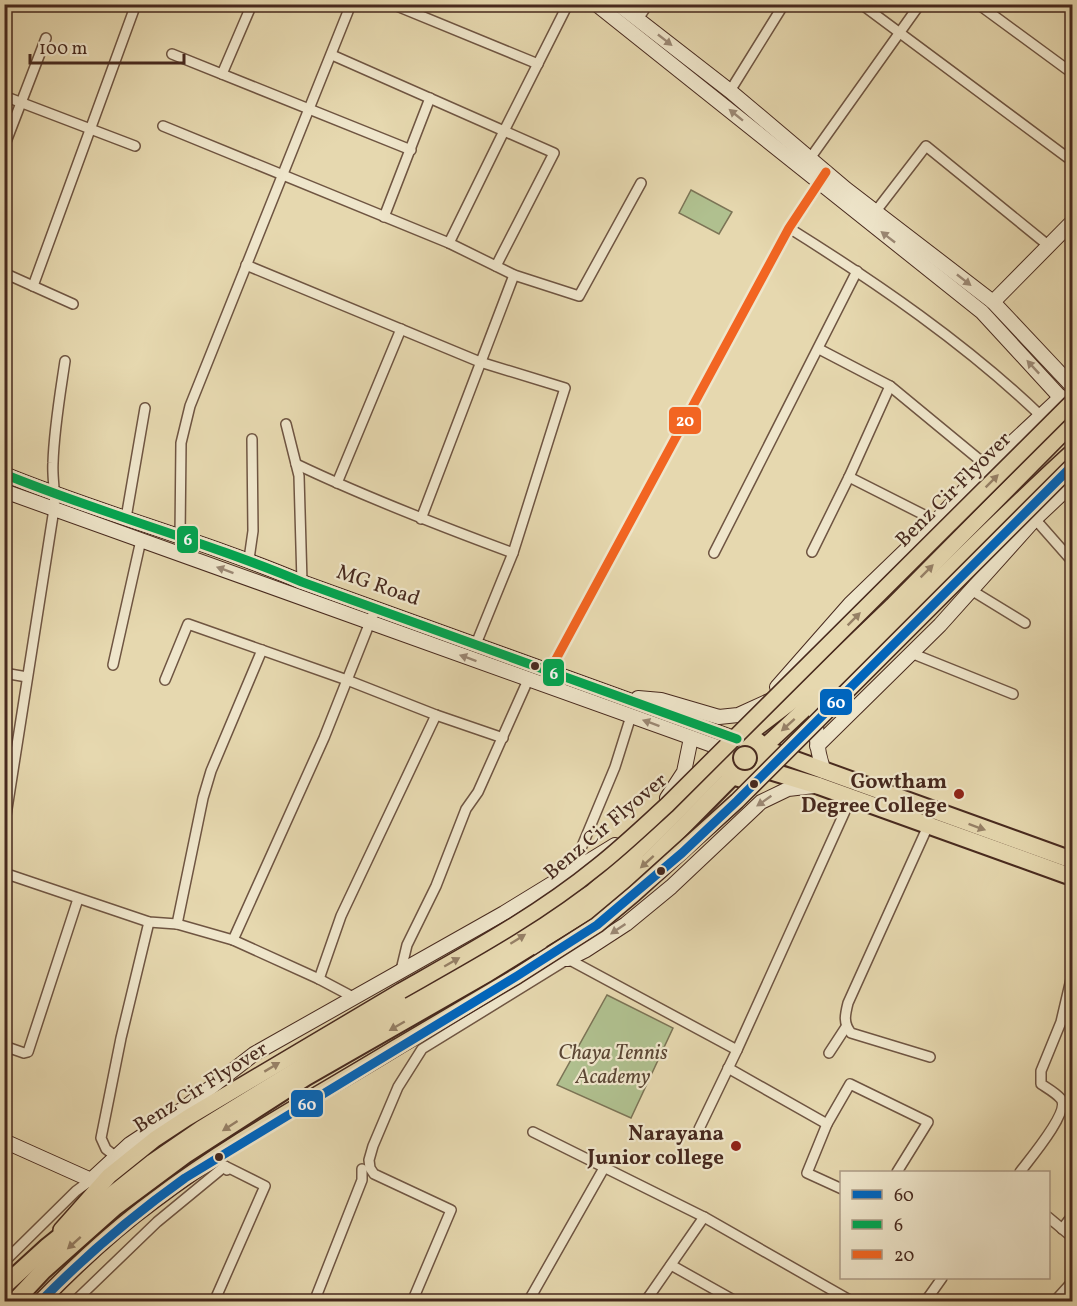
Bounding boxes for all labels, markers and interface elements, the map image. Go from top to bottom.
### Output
scale bar [30,27,184,65]
one-way arrow [657,34,672,46]
text: 100 m [39,37,88,62]
one-way arrow [728,109,744,122]
one-way arrow [881,231,896,244]
one-way arrow [957,274,972,286]
one-way arrow [1027,360,1040,375]
line badge: 20 [668,406,702,435]
text: 20 [676,411,694,433]
street label: Benz Cir Flyover [890,425,1019,554]
one-way arrow [985,475,999,489]
line badge: 6 [176,525,199,554]
text: 6 [184,530,193,552]
street label: MG Road [332,558,424,614]
one-way arrow [920,564,934,578]
one-way arrow [216,565,234,575]
one-way arrow [847,612,862,626]
one-way arrow [458,652,476,662]
line badge: 6 [542,658,565,687]
unlabelled marker [529,660,541,672]
text: 6 [550,664,559,686]
line badge: 60 [819,688,853,716]
text: 60 [827,693,845,715]
one-way arrow [642,718,660,728]
one-way arrow [781,718,796,731]
street label: Benz Cir Flyover [538,767,674,887]
place label: Gowtham Degree College [801,768,947,821]
unlabelled marker [748,778,760,790]
marker: Gowtham Degree College [952,787,966,801]
one-way arrow [757,795,773,807]
one-way arrow [969,823,987,833]
one-way arrow [640,855,655,869]
unlabelled marker [655,865,667,877]
one-way arrow [610,924,626,935]
one-way arrow [510,934,526,945]
one-way arrow [444,957,461,967]
one-way arrow [389,1020,405,1031]
street label: Benz Cir Flyover [128,1035,274,1141]
park label: Chaya Tennis Academy [558,1039,668,1092]
one-way arrow [264,1062,281,1072]
line badge: 60 [290,1089,324,1118]
text: 60 [298,1095,316,1117]
one-way arrow [222,1120,238,1131]
place label: Narayana Junior college [587,1120,724,1173]
marker: Narayana Junior college [729,1139,743,1153]
unlabelled marker [213,1151,225,1163]
legend [840,1171,1050,1279]
text: 60 [894,1184,914,1209]
text: 6 [894,1214,903,1239]
one-way arrow [67,1236,82,1249]
text: 20 [894,1244,914,1269]

